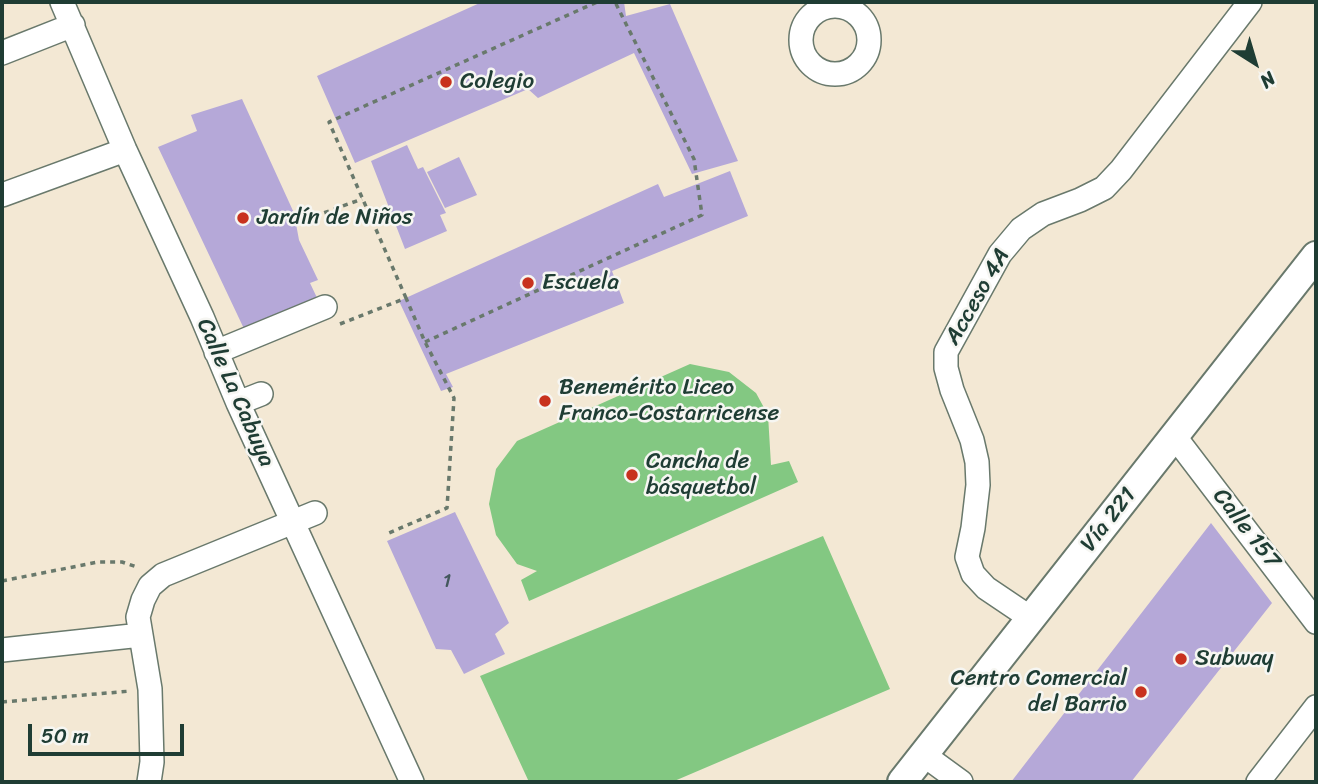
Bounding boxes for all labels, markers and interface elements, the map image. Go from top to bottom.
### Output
north arrow [1220,28,1290,98]
text: N [1253,63,1283,97]
place label: Colegio [460,68,534,96]
marker: Colegio [438,74,454,90]
place label: Jardín de Niños [257,204,413,232]
marker: Jardín de Niños [235,210,251,226]
street label: Acceso 4A [939,244,1017,350]
place label: Escuela [542,269,619,297]
marker: Escuela [520,275,536,291]
street label: Calle La Cabuya [190,315,280,471]
place label: Benemérito Liceo Franco-Costarricense [559,374,779,428]
marker: Benemérito Liceo Franco-Costarricense [537,393,553,409]
place label: Cancha de básquetbol [646,448,756,502]
marker: Cancha de básquetbol [624,467,640,483]
street label: Vía 221 [1075,482,1143,558]
street label: Calle 157 [1206,484,1286,574]
house number: 1 [443,571,451,593]
place label: Subway [1195,645,1274,673]
marker: Subway [1173,651,1189,667]
place label: Centro Comercial del Barrio [950,665,1127,719]
marker: Centro Comercial del Barrio [1133,684,1149,700]
scale bar [32,710,187,754]
text: 50 m [41,717,89,755]

